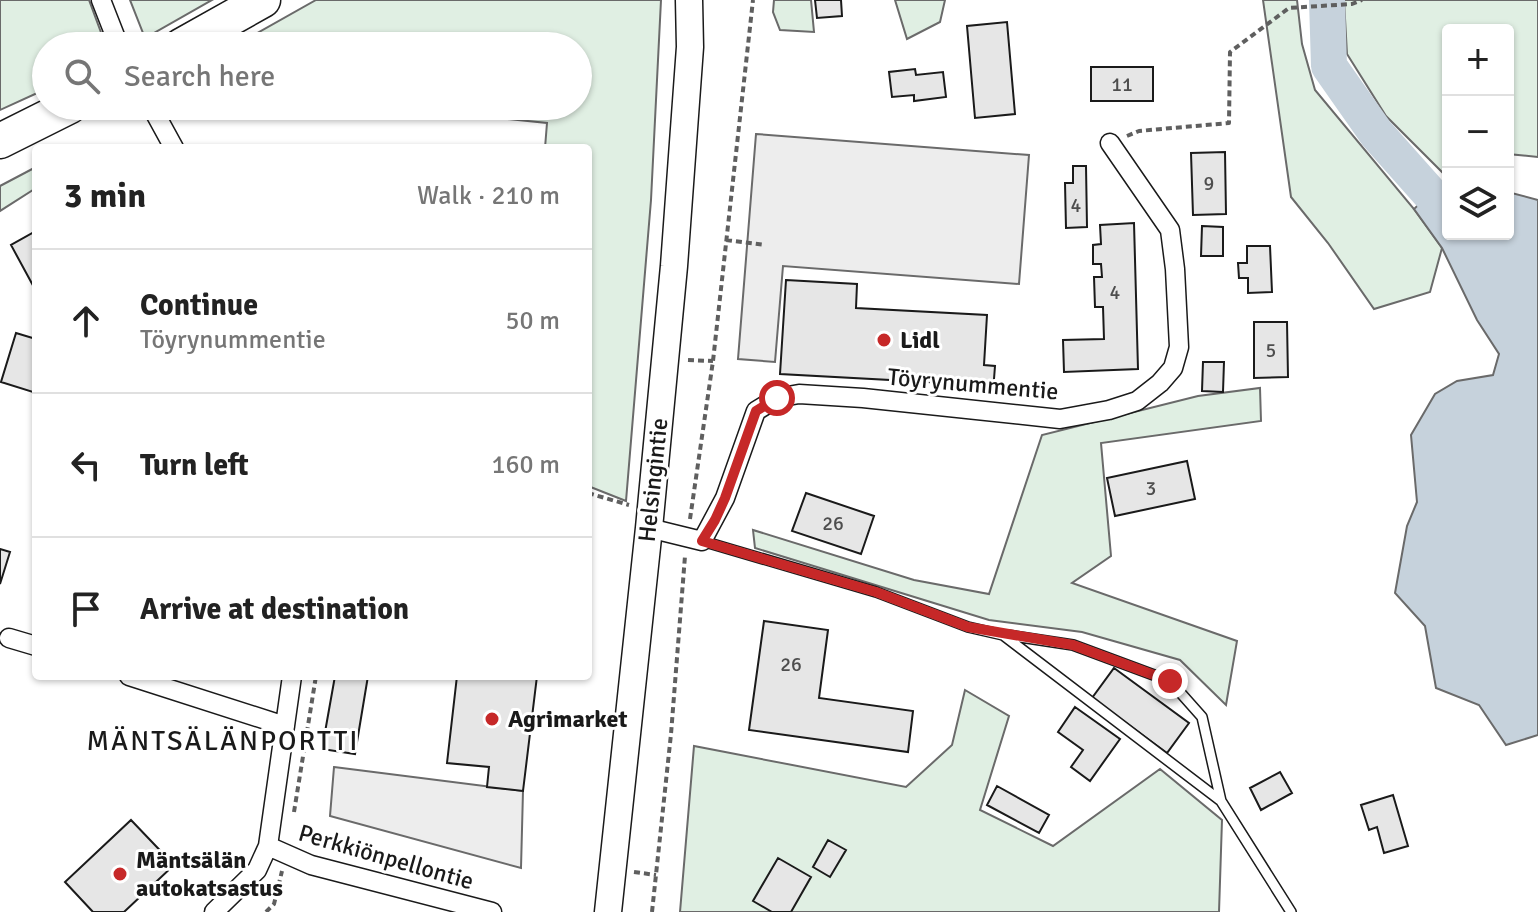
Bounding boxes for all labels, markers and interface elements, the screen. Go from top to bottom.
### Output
map controls [1442,24,1514,240]
button: + [1442,24,1514,96]
search box [32,32,592,120]
icon: search [60,54,104,98]
text: Search here [124,58,275,95]
house number: 11 [1111,72,1133,97]
button: − [1442,96,1514,168]
button: layers [1442,168,1514,240]
house number: 9 [1204,171,1214,196]
text: 3 min [64,175,146,217]
text: Walk · 210 m [417,180,560,212]
house number: 4 [1071,193,1082,218]
house number: 4 [1110,280,1121,305]
text: Continue [140,287,258,324]
icon: ahead [64,299,108,343]
text: 50 m [505,305,560,337]
text: Töyrynummentie [140,324,326,356]
place label: Lidl [900,325,940,355]
marker: Lidl [875,331,893,349]
house number: 5 [1266,338,1276,363]
street label: Töyrynummentie [886,362,1060,406]
route start [759,380,795,416]
street label: Helsingintie [632,416,674,544]
icon: left [64,443,108,487]
text: Turn left [140,447,249,484]
text: 160 m [491,449,560,481]
house number: 3 [1146,476,1156,501]
house number: 26 [822,511,844,536]
icon: arrive [64,587,108,631]
text: Arrive at destination [140,591,409,628]
house number: 26 [780,652,802,677]
route end [1152,663,1188,699]
place label: Agrimarket [508,704,627,734]
marker: Agrimarket [483,710,501,728]
district label: MÄNTSÄLÄNPORTTI [86,724,360,758]
street label: Perkkiönpellontie [295,818,477,896]
place label: Mäntsälän autokatsastus [136,845,283,903]
marker: Mäntsälän autokatsastus [111,865,129,883]

